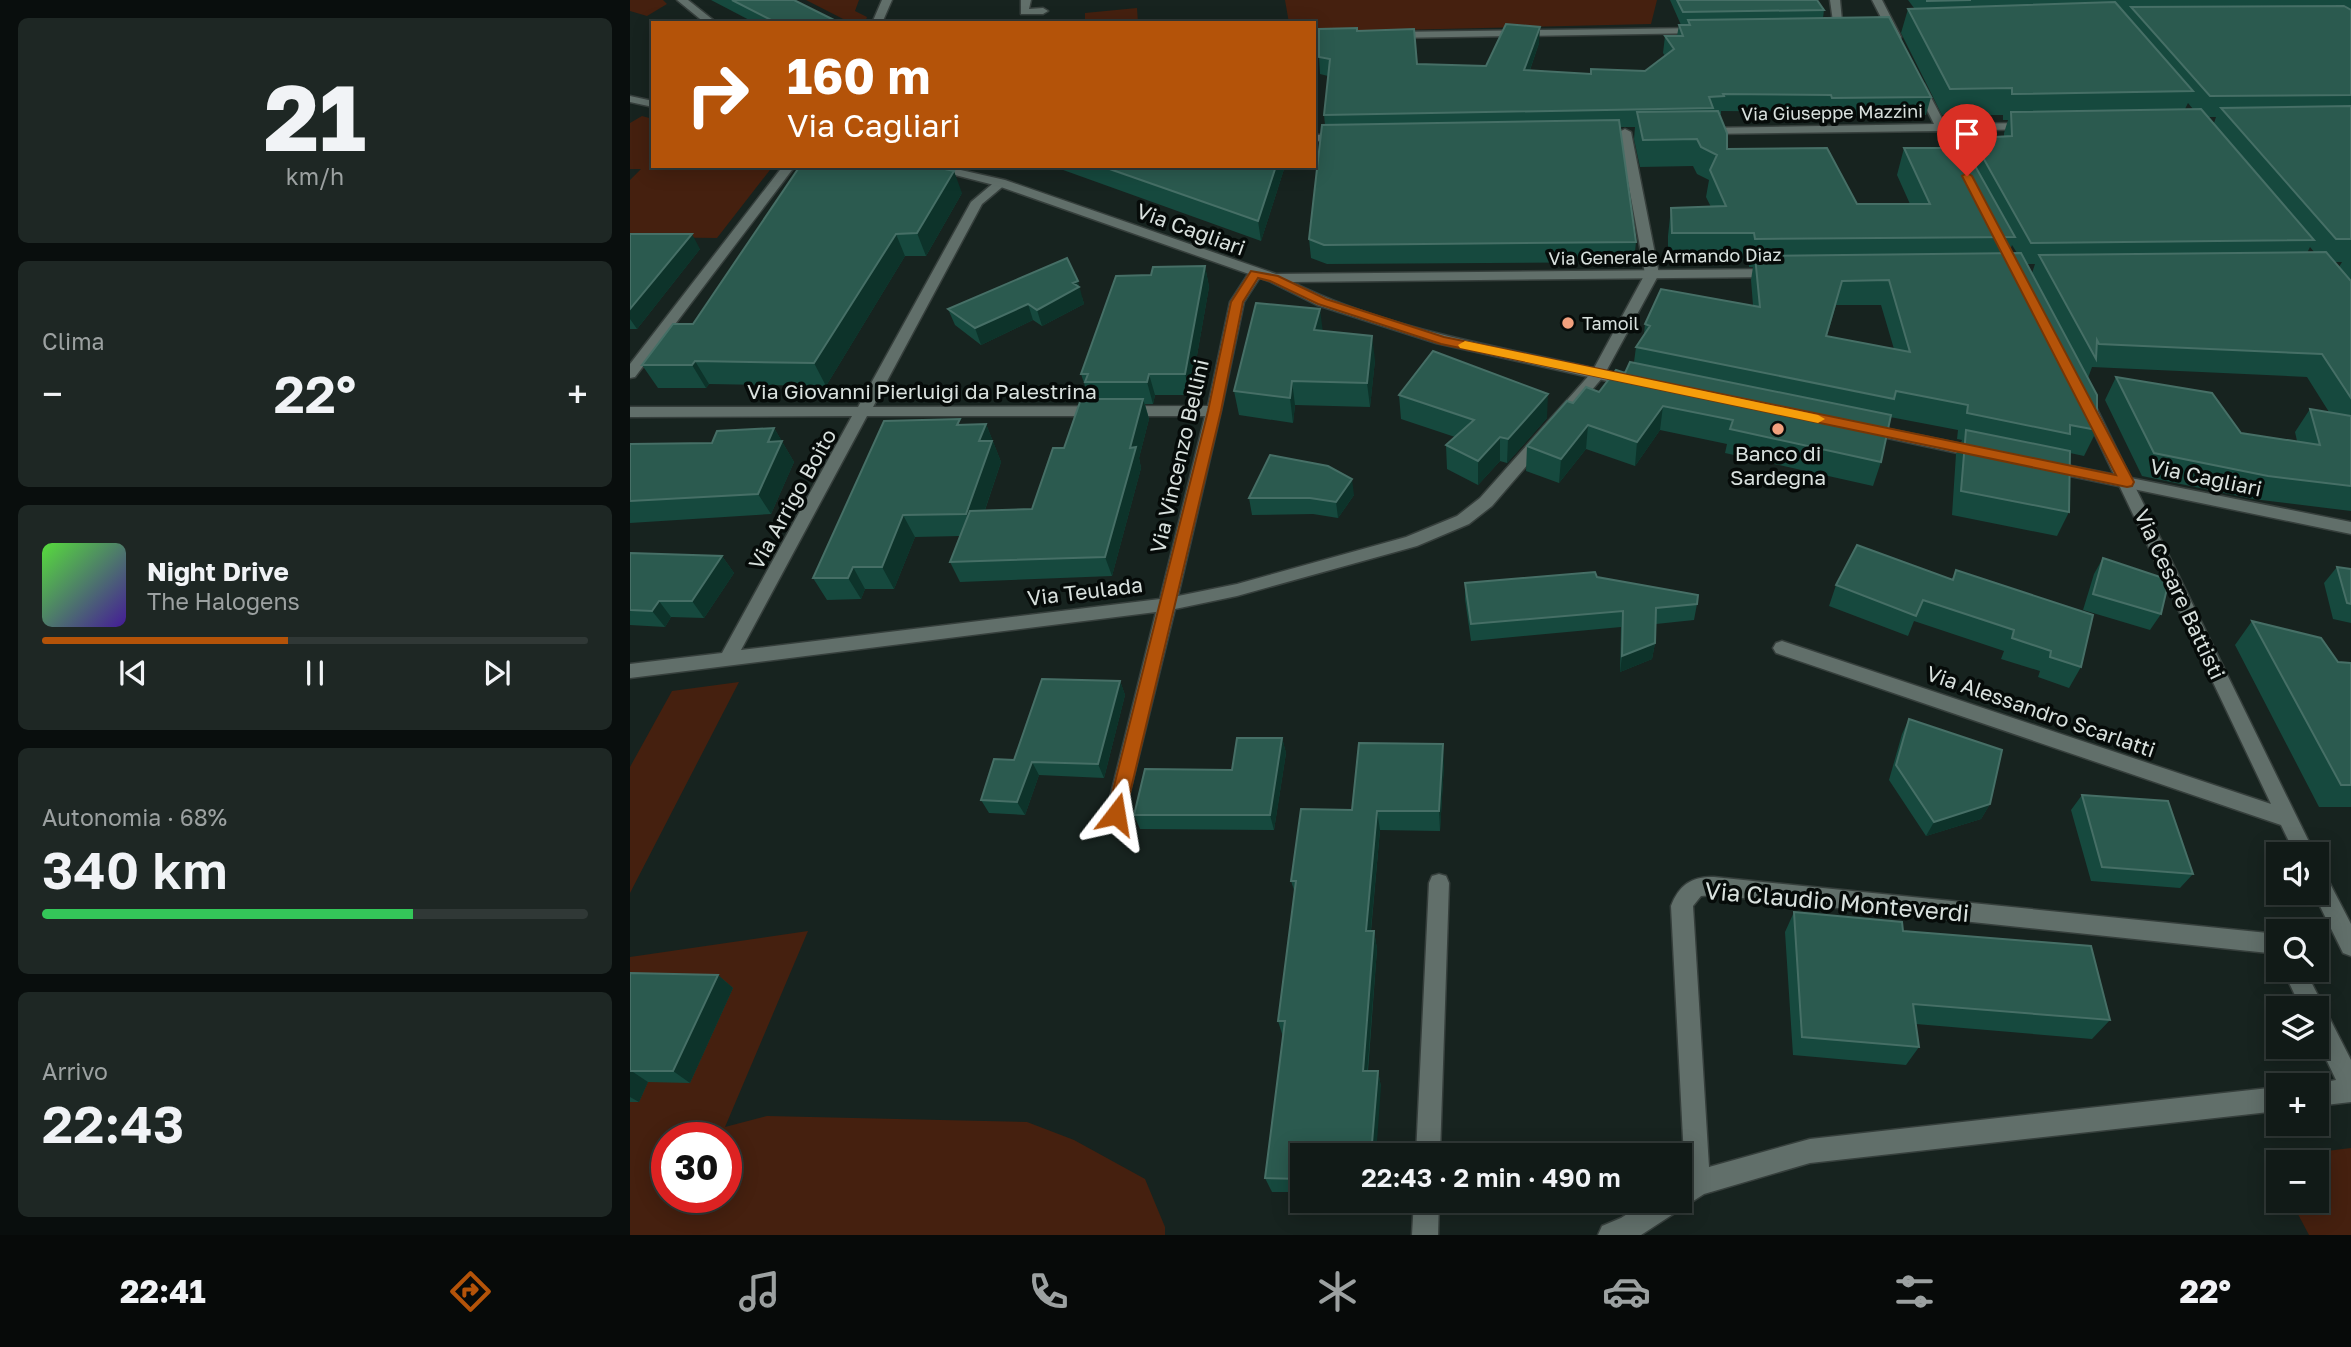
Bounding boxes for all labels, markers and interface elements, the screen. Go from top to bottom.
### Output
text: 160 m [787,46,930,105]
icon: right [672,49,763,140]
text: 21 [264,62,366,171]
street label: Via Giuseppe Mazzini [1741,99,1923,125]
pin [1937,104,1997,176]
text: Via Cagliari [787,106,961,144]
icon: arrive [1948,115,1986,153]
text: km/h [286,162,344,190]
street label: Via Cagliari [1133,197,1249,261]
street label: Via Generale Armando Diaz [1548,243,1782,269]
place label: Tamoil [1582,312,1639,334]
marker: Tamoil [1560,315,1576,331]
text: Clima [42,327,105,355]
street label: Via Vincenzo Bellini [1144,356,1214,556]
text: 22° [274,362,356,424]
text: − [42,371,63,416]
text: + [567,371,588,416]
street label: Via Giovanni Pierluigi da Palestrina [747,378,1097,404]
marker: Banco di Sardegna [1770,421,1786,437]
street label: Via Arrigo Boito [743,424,841,574]
place label: Banco di Sardegna [1730,440,1826,490]
street label: Via Cagliari [2148,452,2264,502]
street label: Via Cesare Battisti [2129,505,2231,683]
text: Night Drive [147,556,289,587]
street label: Via Teulada [1026,571,1144,611]
text: The Halogens [147,587,300,615]
icon: previous [114,654,152,692]
icon: pause [296,654,334,692]
icon: next [478,654,516,692]
street label: Via Alessandro Scarlatti [1923,660,2159,762]
position arrow [1079,777,1153,851]
text: Autonomia · 68% [42,803,227,831]
text: 340 km [42,838,228,900]
map controls [2266,842,2329,1213]
button: sound [2266,842,2329,905]
street label: Via Claudio Monteverdi [1703,875,1971,927]
button: search [2266,919,2329,982]
button: layers [2266,996,2329,1059]
text: Arrivo [42,1057,108,1085]
button: + [2266,1073,2329,1136]
text: 22:43 [42,1092,184,1154]
speed limit sign: 30 [651,1122,742,1213]
button: − [2266,1150,2329,1213]
text: 22:43 · 2 min · 490 m [1361,1162,1621,1193]
icon: directions [446,1267,495,1316]
icon: music [735,1267,784,1316]
icon: phone [1024,1267,1073,1316]
icon: climate [1313,1267,1362,1316]
icon: car [1602,1267,1651,1316]
icon: filters [1890,1267,1939,1316]
text: 22:41 [120,1272,206,1310]
text: 22° [2179,1272,2231,1310]

